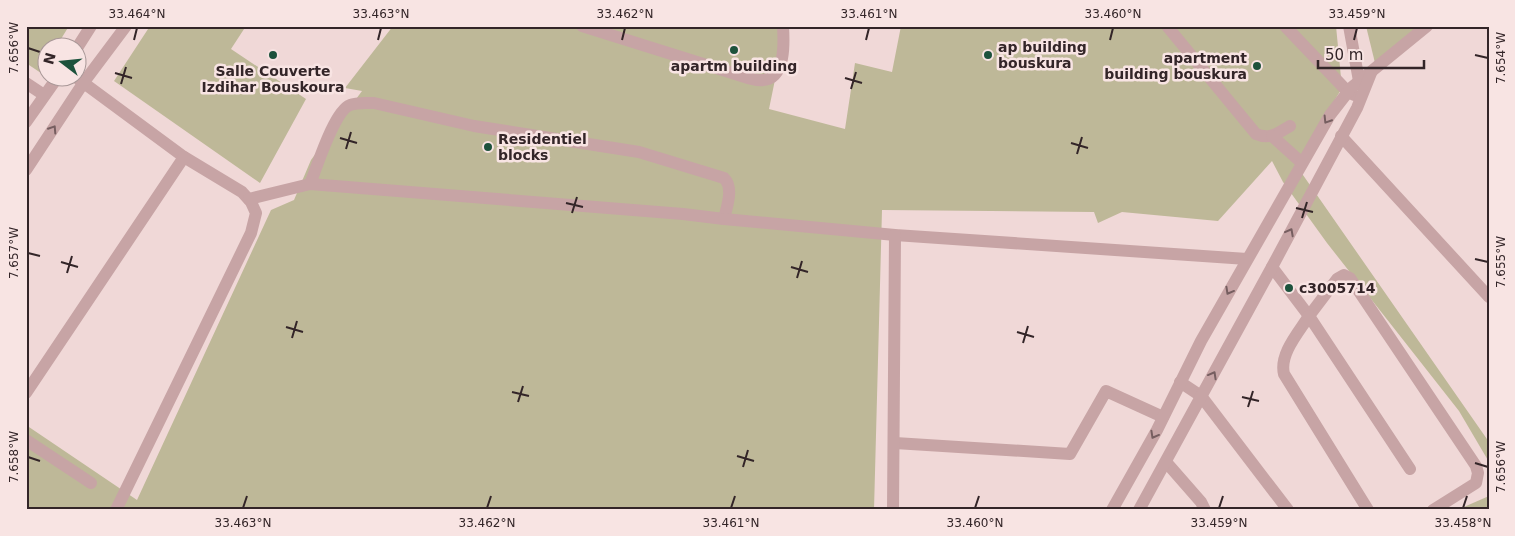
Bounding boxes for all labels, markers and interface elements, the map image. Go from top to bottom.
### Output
text: 33.464°N [109,7,165,21]
text: 33.463°N [353,7,409,21]
text: 33.462°N [597,7,653,21]
text: 33.461°N [841,7,897,21]
text: 33.460°N [1085,7,1141,21]
text: 33.459°N [1329,7,1385,21]
text: 7.656°W [7,22,21,74]
text: 7.654°W [1494,32,1508,84]
north arrow [38,38,88,88]
scale bar [1318,38,1424,70]
place label: ap building bouskura [998,39,1087,71]
marker: apartm building [728,44,740,56]
text: 50 m [1325,46,1363,64]
marker: Salle Couverte Izdihar Bouskoura [267,49,279,61]
marker: ap building bouskura [982,49,994,61]
place label: apartment building bouskura [1104,50,1247,82]
text: N [40,51,59,66]
place label: apartm building [671,58,797,74]
marker: apartment building bouskura [1251,60,1263,72]
place label: Salle Couverte Izdihar Bouskoura [202,63,344,95]
one-way arrow [1324,115,1334,124]
one-way arrow [47,125,56,135]
place label: Residentiel blocks [498,131,587,163]
marker: Residentiel blocks [482,141,494,153]
text: 7.657°W [7,227,21,279]
one-way arrow [1284,229,1294,238]
text: 7.655°W [1494,236,1508,288]
place label: c3005714 [1299,280,1376,296]
marker: c3005714 [1283,282,1295,294]
one-way arrow [1225,286,1235,295]
one-way arrow [1207,371,1217,380]
one-way arrow [1150,430,1160,439]
text: 7.658°W [7,431,21,483]
text: 7.656°W [1494,441,1508,493]
text: 33.463°N [215,516,271,530]
text: 33.462°N [459,516,515,530]
text: 33.461°N [703,516,759,530]
text: 33.460°N [947,516,1003,530]
text: 33.459°N [1191,516,1247,530]
text: 33.458°N [1435,516,1491,530]

